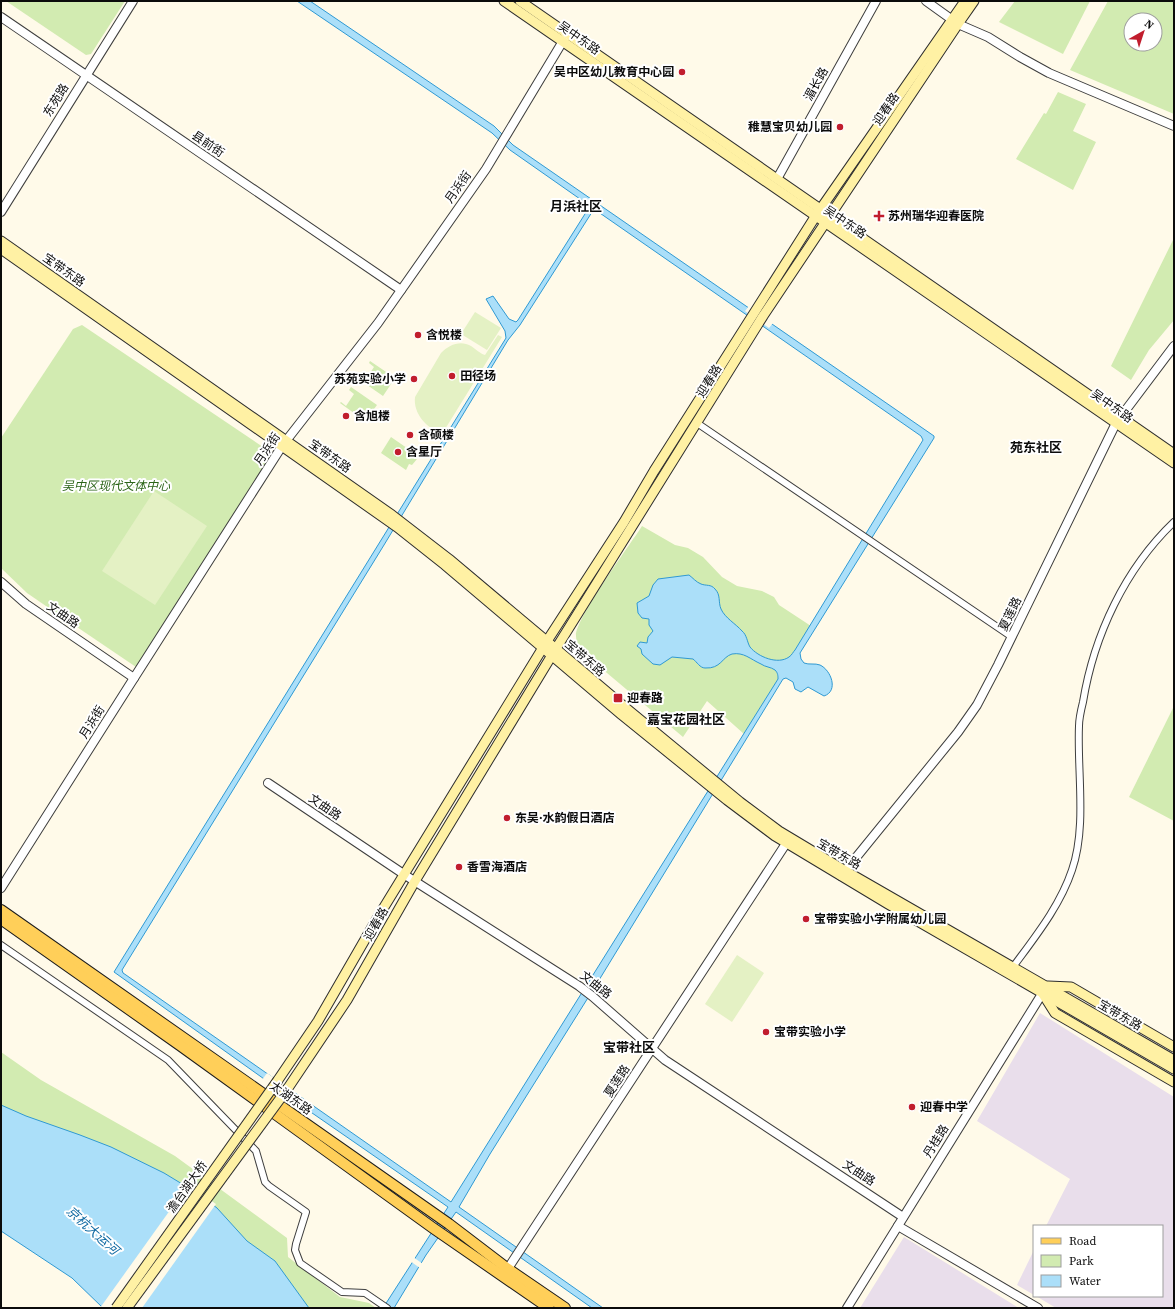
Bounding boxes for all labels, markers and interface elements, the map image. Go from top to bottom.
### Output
north arrow [1123,12,1163,52]
text: N [1141,16,1157,33]
street label: 吴中东路 [555,18,603,58]
place label: 吴中区幼儿教育中心园 [554,64,674,80]
street label: 湄长路 [800,64,832,104]
marker: 吴中区幼儿教育中心园 [677,67,687,77]
street label: 东苑路 [40,80,72,120]
street label: 迎春路 [869,90,903,128]
place label: 稚慧宝贝幼儿园 [748,119,832,135]
marker: 稚慧宝贝幼儿园 [835,122,845,132]
street label: 县前街 [189,127,227,161]
street label: 月浜街 [441,168,475,206]
district label: 月浜社区 [550,198,602,215]
street label: 吴中东路 [821,202,869,242]
place label: 苏州瑞华迎春医院 [888,208,984,224]
marker: 苏州瑞华迎春医院 [873,210,885,222]
street label: 宝带东路 [40,250,88,290]
place label: 含悦楼 [426,327,462,343]
marker: 含悦楼 [413,330,423,340]
street label: 迎春路 [693,361,725,401]
place label: 田径场 [460,368,496,384]
place label: 苏苑实验小学 [334,371,406,387]
marker: 田径场 [447,371,457,381]
marker: 苏苑实验小学 [409,374,419,384]
street label: 吴中东路 [1088,386,1136,426]
place label: 含旭楼 [354,408,390,424]
marker: 含旭楼 [341,411,351,421]
place label: 含硕楼 [418,427,454,443]
street label: 月浜街 [250,430,284,468]
marker: 含硕楼 [405,430,415,440]
street label: 宝带东路 [306,436,354,476]
district label: 苑东社区 [1010,439,1062,456]
place label: 含星厅 [406,444,442,460]
marker: 含星厅 [393,447,403,457]
park label: 吴中区现代文体中心 [62,478,171,494]
street label: 夏莲路 [995,594,1025,634]
street label: 文曲路 [44,598,82,632]
street label: 宝带东路 [562,636,608,680]
place label: 迎春路 [627,690,663,706]
marker: 迎春路 [612,692,624,704]
street label: 月浜街 [76,702,108,742]
district label: 嘉宝花园社区 [647,711,725,728]
street label: 文曲路 [306,790,344,824]
place label: 东吴·水韵假日酒店 [515,810,615,826]
marker: 东吴·水韵假日酒店 [502,813,512,823]
street label: 宝带东路 [814,835,864,873]
place label: 香雪海酒店 [467,859,527,875]
marker: 香雪海酒店 [454,862,464,872]
street label: 迎春路 [360,904,392,944]
place label: 宝带实验小学附属幼儿园 [814,911,946,927]
marker: 宝带实验小学附属幼儿园 [801,914,811,924]
street label: 文曲路 [577,968,615,1002]
street label: 宝带东路 [1095,996,1145,1034]
place label: 宝带实验小学 [774,1024,846,1040]
marker: 宝带实验小学 [761,1027,771,1037]
district label: 宝带社区 [603,1039,655,1056]
street label: 夏莲路 [600,1062,634,1100]
street label: 太湖东路 [267,1078,315,1118]
place label: 迎春中学 [920,1099,968,1115]
marker: 迎春中学 [907,1102,917,1112]
street label: 丹桂路 [920,1121,952,1161]
street label: 文曲路 [840,1156,878,1190]
street label: 澹台湖大桥 [163,1158,211,1216]
water label: 京杭大运河 [63,1202,125,1260]
legend [1033,1225,1163,1297]
text: Road [1069,1233,1096,1249]
text: Park [1069,1253,1094,1269]
text: Water [1069,1273,1101,1289]

